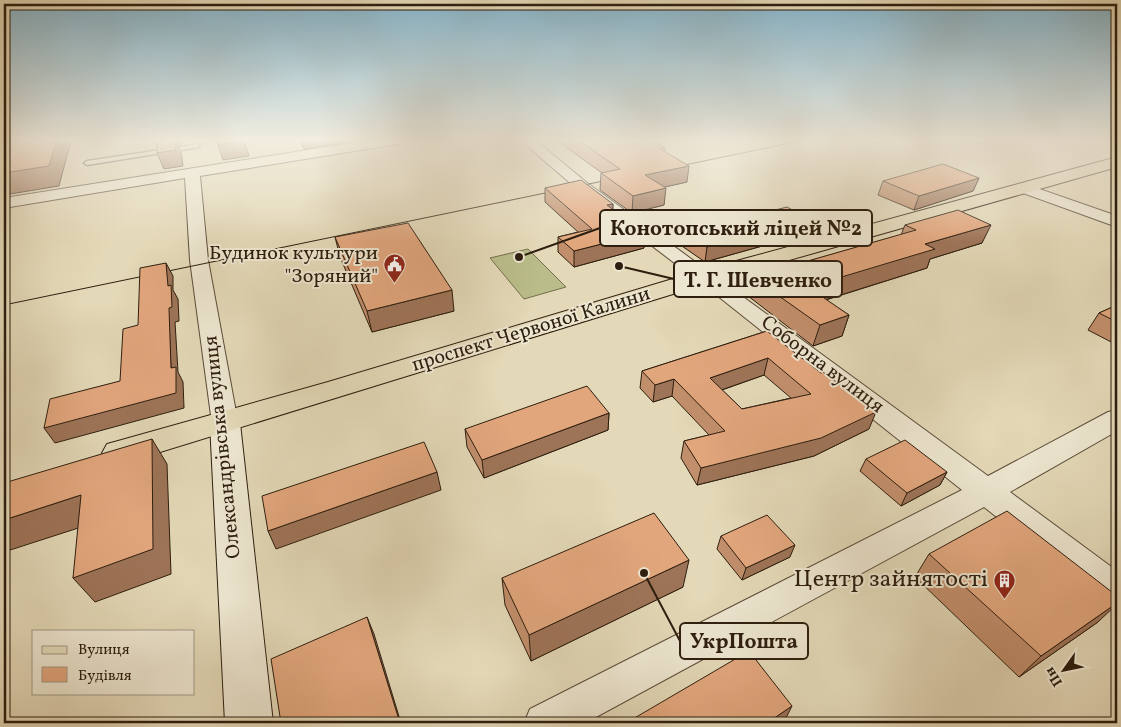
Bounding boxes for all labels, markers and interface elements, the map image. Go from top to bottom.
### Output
callout: Конотопський ліцей №2 [600,210,872,246]
text: Конотопський ліцей №2 [610,215,862,244]
place label: Будинок культури "Зоряний" [209,240,378,291]
public building icon: Будинок культури "Зоряний" [382,253,406,284]
callout: Т. Г. Шевченко [674,261,842,297]
text: Т. Г. Шевченко [684,267,832,296]
street label: проспект Червоної Калини [408,280,654,380]
street label: Соборна вулиця [754,309,890,421]
street label: Олександрівська вулиця [197,334,249,560]
place label: Центр зайнятості [794,563,988,597]
building icon: Центр зайнятості [992,568,1016,599]
callout: УкрПошта [680,623,808,659]
text: УкрПошта [690,628,798,657]
legend [32,630,195,694]
text: Вулиця [78,640,130,661]
north arrow [1038,644,1088,694]
text: Пн [1041,663,1068,690]
text: Будівля [78,666,132,687]

